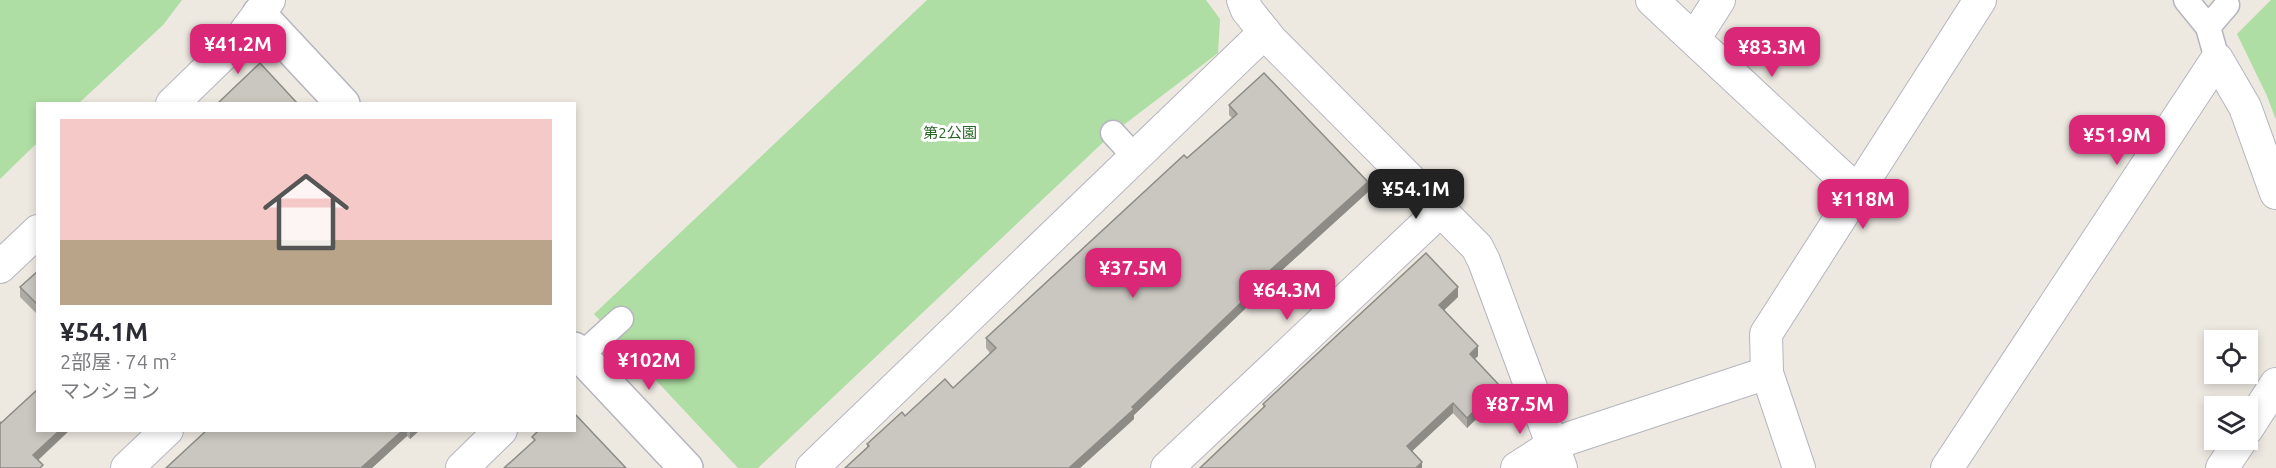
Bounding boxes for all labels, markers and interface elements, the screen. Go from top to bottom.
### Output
pin: ¥41.2M [189,24,287,75]
pin: ¥83.3M [1723,27,1821,78]
text: ¥41.2M [204,32,272,55]
text: ¥83.3M [1738,35,1806,58]
pin: ¥51.9M [2068,115,2166,166]
text: ¥51.9M [2083,123,2151,146]
park label: 第2公園 [923,124,977,141]
icon: home [252,158,360,266]
pin: ¥54.1M [1367,169,1465,220]
text: ¥54.1M [1382,177,1450,200]
pin: ¥118M [1821,179,1905,230]
text: ¥118M [1832,187,1894,210]
pin: ¥37.5M [1084,248,1182,299]
text: ¥37.5M [1099,256,1167,279]
pin: ¥64.3M [1238,270,1336,321]
text: ¥64.3M [1253,278,1321,301]
text: ¥54.1M [60,317,148,346]
map controls [2204,330,2258,450]
button: locate [2204,330,2258,384]
pin: ¥102M [607,340,691,391]
text: ¥102M [618,348,680,371]
text: 2部屋 · 74 m² [60,350,177,373]
text: マンション [60,379,160,402]
pin: ¥87.5M [1471,384,1569,435]
text: ¥87.5M [1486,392,1554,415]
button: layers [2204,396,2258,450]

